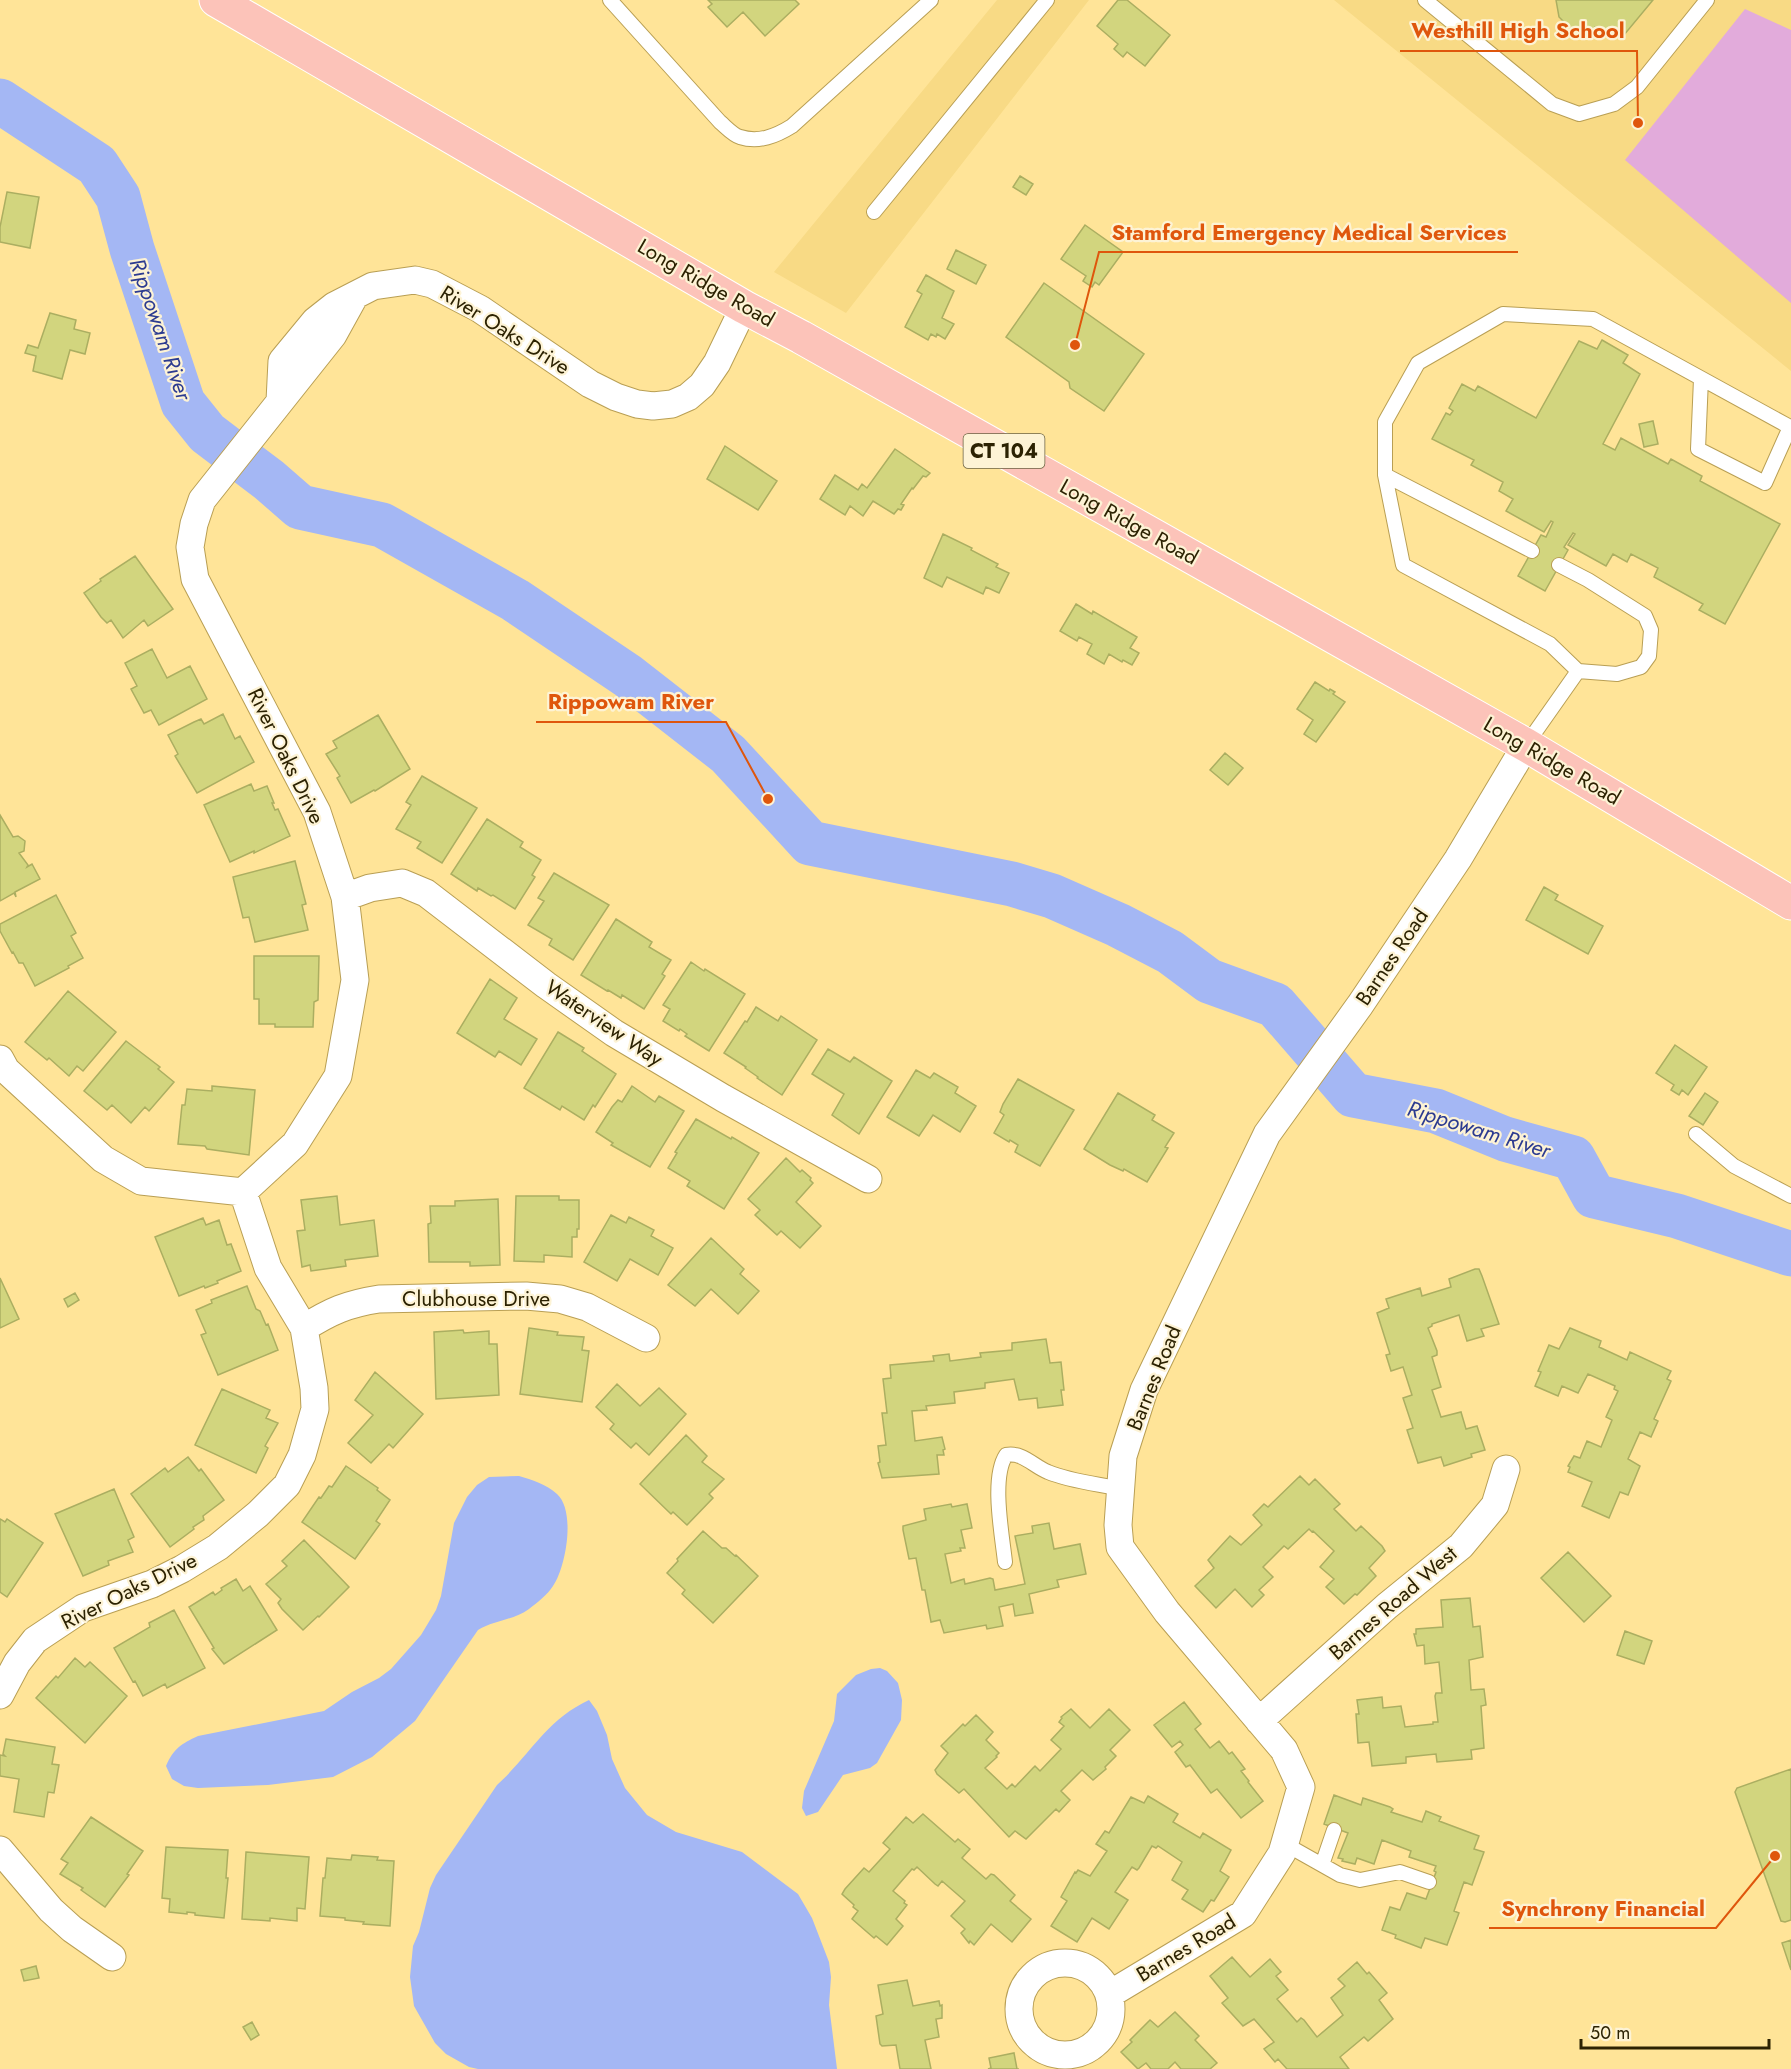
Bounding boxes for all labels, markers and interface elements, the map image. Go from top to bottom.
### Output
callout: Westhill High School [1400,11,1637,51]
text: Westhill High School [1411,14,1625,46]
callout: Stamford Emergency Medical Services [1099,212,1518,252]
text: Stamford Emergency Medical Services [1112,216,1507,248]
street label: Long Ridge Road [632,232,780,334]
water label: Rippowam River [122,254,201,406]
street label: River Oaks Drive [434,278,576,382]
road number: CT 104 [964,434,1044,468]
street label: Long Ridge Road [1054,472,1204,572]
callout: Rippowam River [536,682,726,722]
street label: River Oaks Drive [240,683,332,829]
text: Rippowam River [548,685,714,717]
street label: Long Ridge Road [1478,710,1626,812]
street label: Barnes Road [1349,903,1435,1011]
street label: Waterview Way [539,972,669,1074]
water label: Rippowam River [1404,1092,1556,1166]
street label: Clubhouse Drive [402,1284,550,1314]
street label: Barnes Road [1119,1321,1189,1435]
street label: Barnes Road West [1323,1539,1463,1667]
street label: River Oaks Drive [56,1545,202,1637]
callout: Synchrony Financial [1489,1888,1716,1928]
text: Synchrony Financial [1501,1892,1705,1924]
street label: Barnes Road [1131,1907,1241,1989]
scale bar [1581,2012,1768,2050]
text: 50 m [1590,2020,1630,2046]

